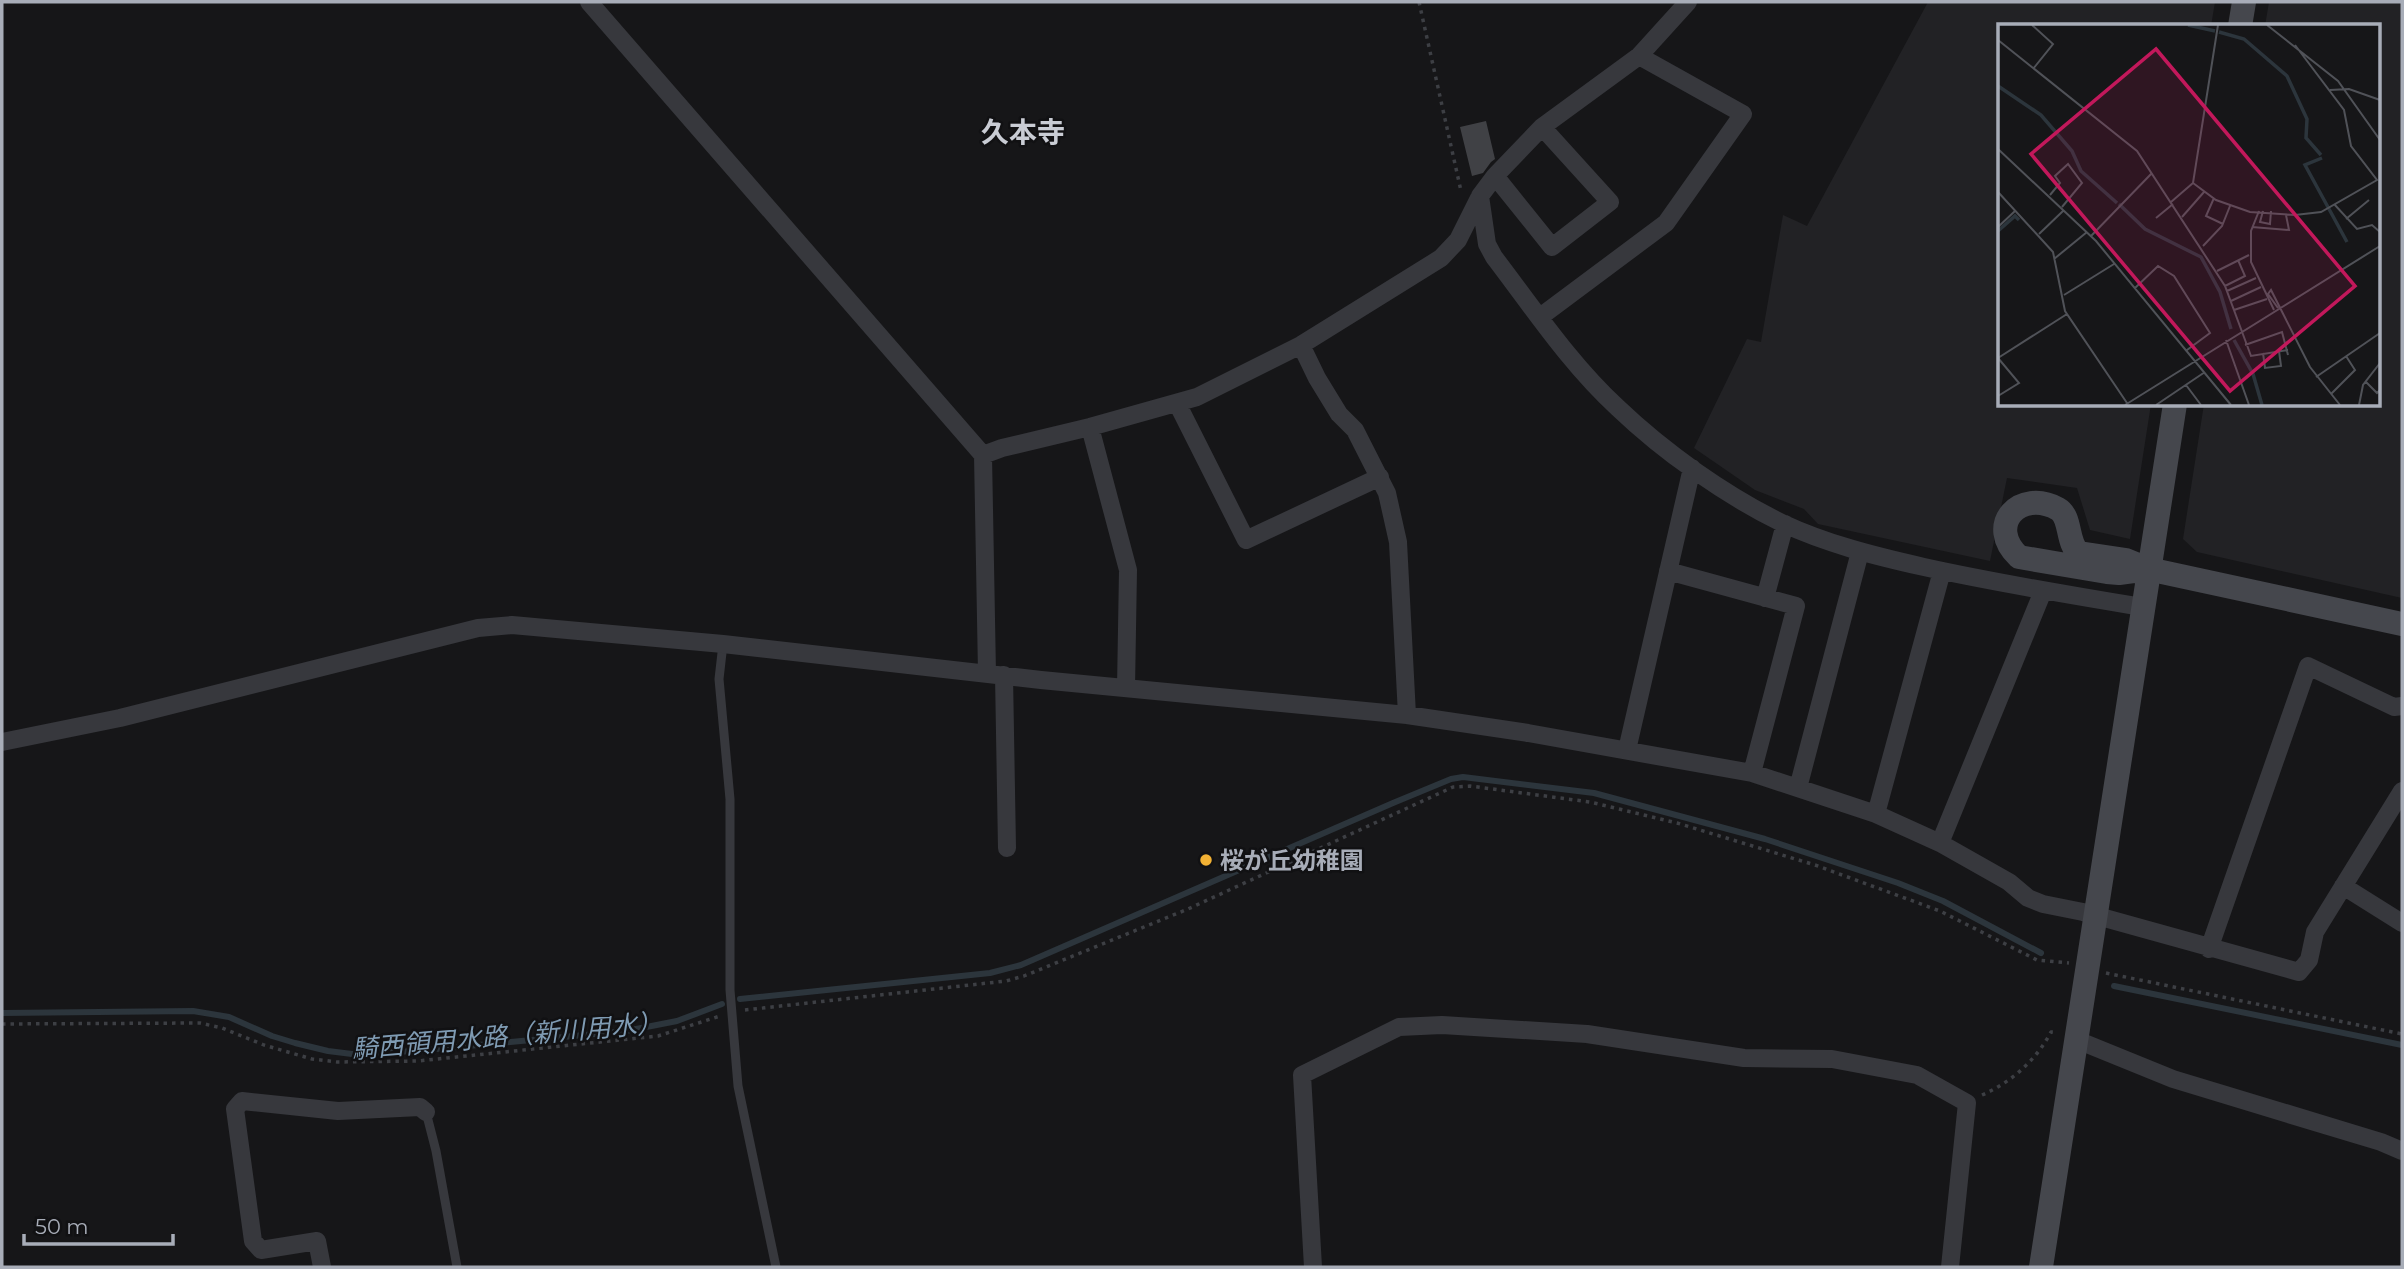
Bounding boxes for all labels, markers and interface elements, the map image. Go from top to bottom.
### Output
inset map [1998,24,2380,406]
district label: 久本寺 [981,115,1065,149]
place label: 桜が丘幼稚園 [1220,846,1364,875]
marker: 桜が丘幼稚園 [1198,852,1214,868]
water label: 騎西領用水路（新川用水） [350,1006,664,1066]
scale bar [24,1202,173,1246]
text: 50 m [35,1214,89,1239]

